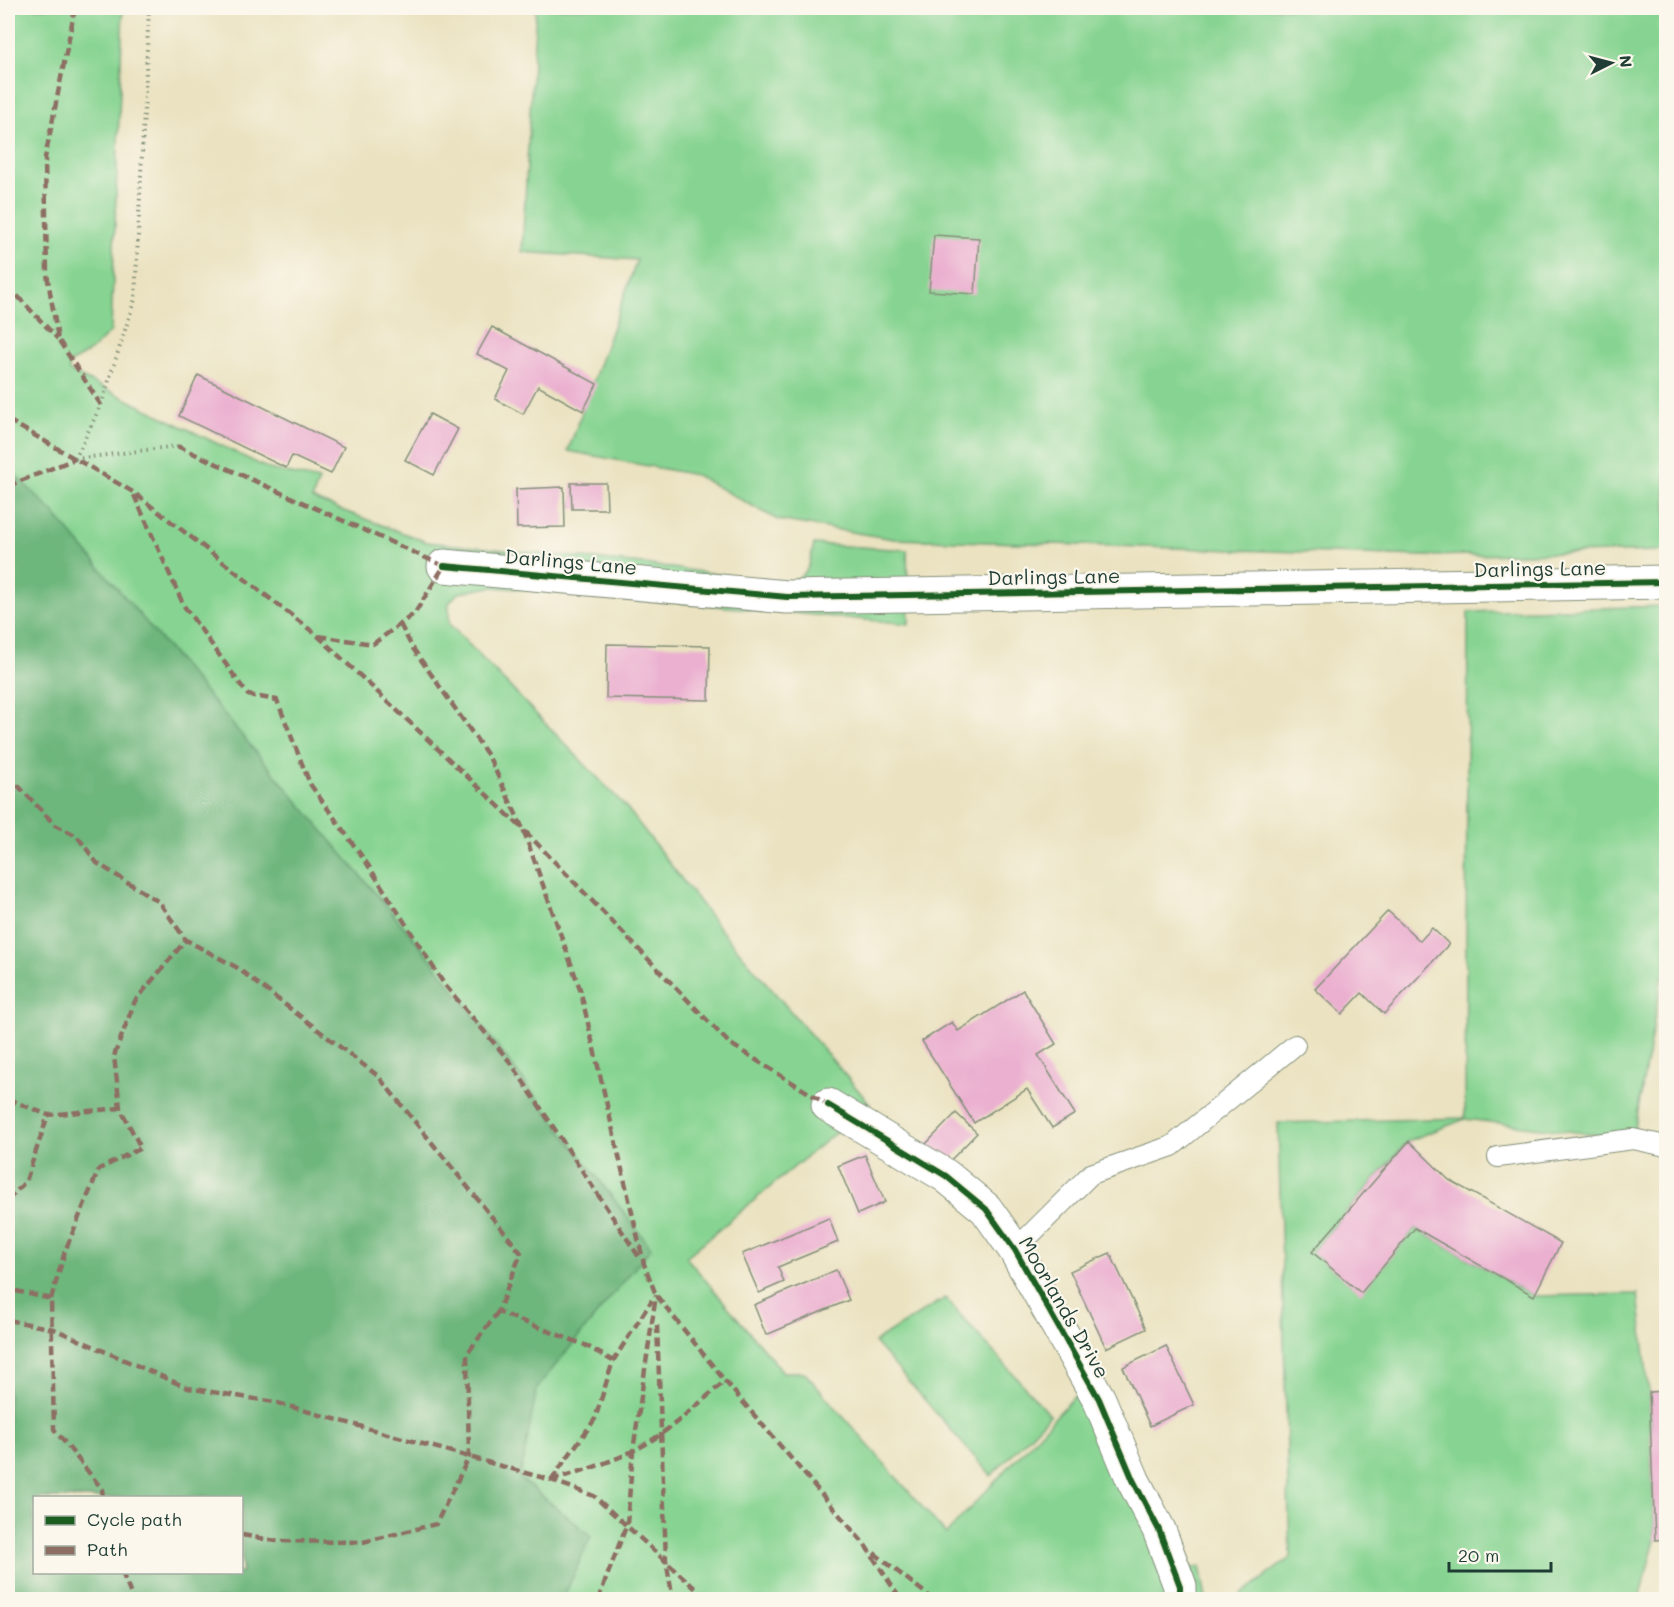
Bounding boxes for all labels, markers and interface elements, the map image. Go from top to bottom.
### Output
north arrow [1581,33,1641,93]
text: N [1615,54,1637,69]
street label: Darlings Lane [504,542,638,580]
street label: Darlings Lane [1473,554,1607,582]
street label: Darlings Lane [987,562,1121,590]
street label: Moorlands Drive [1014,1231,1116,1383]
legend [33,1496,243,1574]
text: Cycle path [87,1507,182,1531]
scale bar [1449,1535,1551,1573]
text: Path [87,1537,127,1561]
text: 20 m [1458,1543,1499,1567]

